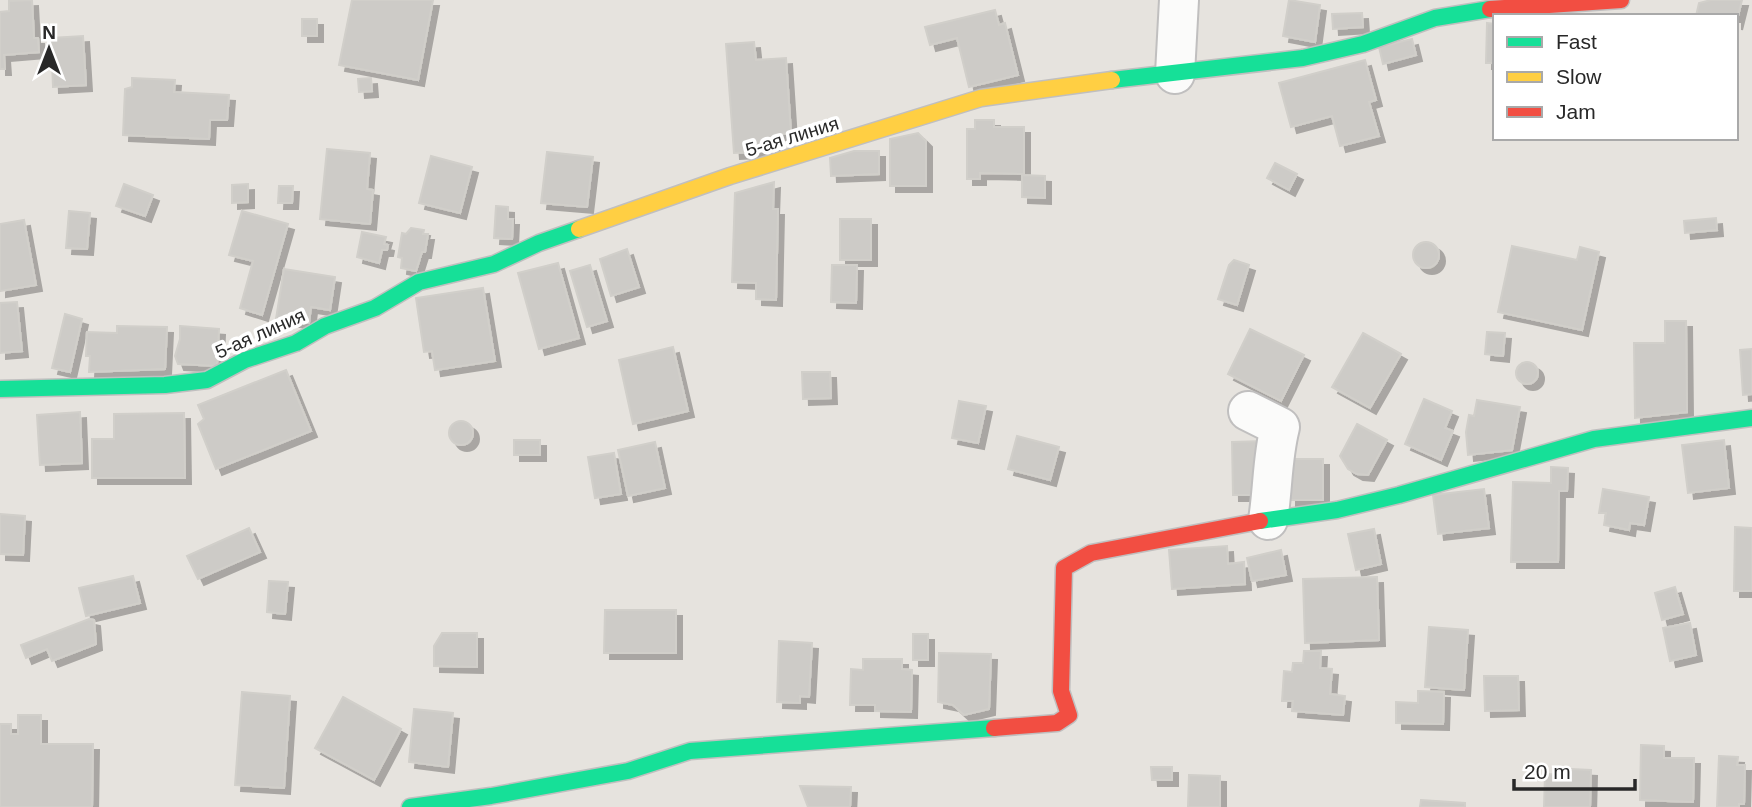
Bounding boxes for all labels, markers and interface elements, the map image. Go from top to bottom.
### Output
north arrow [14,14,84,84]
legend [1493,14,1738,140]
text: N [42,22,56,43]
text: Fast [1556,30,1597,53]
text: Slow [1556,65,1602,88]
text: Jam [1556,100,1596,123]
street label: 5-ая линия [743,112,841,161]
street label: 5-ая линия [212,304,308,363]
scale bar [1514,748,1635,792]
text: 20 m [1524,760,1571,783]

